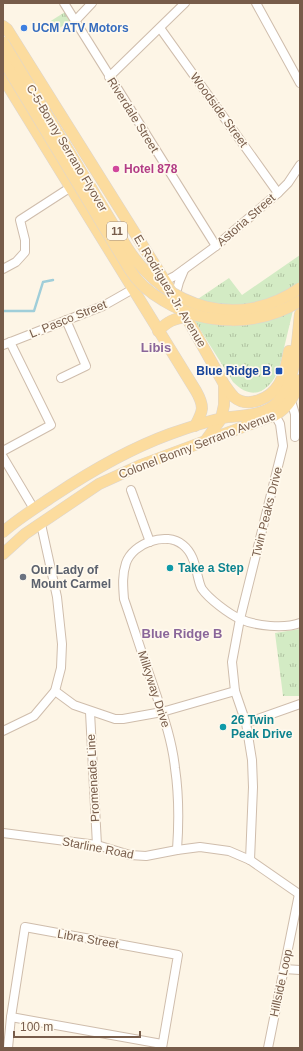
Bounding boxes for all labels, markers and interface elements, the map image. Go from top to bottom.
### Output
place label: UCM ATV Motors [32,21,129,35]
marker: UCM ATV Motors [19,23,29,33]
street label: Woodside Street [187,70,251,150]
street label: Riverdale Street [104,75,162,156]
street label: C-5-Bonny Serrano Flyover [23,82,111,214]
place label: Hotel 878 [124,162,178,176]
marker: Hotel 878 [111,164,121,174]
street label: Astoria Street [214,190,279,249]
road number: 11 [107,222,127,240]
street label: E. Rodriguez Jr. Avenue [131,232,209,350]
street label: L. Pasco Street [27,297,109,341]
district label: Libis [141,340,171,355]
place label: Blue Ridge B [196,364,271,378]
marker: Blue Ridge B [274,366,284,376]
street label: Colonel Bonny Serrano Avenue [116,408,278,482]
street label: Twin Peaks Drive [249,465,285,559]
place label: Take a Step [178,561,244,575]
place label: Our Lady of Mount Carmel [31,563,111,591]
marker: Take a Step [165,563,175,573]
marker: Our Lady of Mount Carmel [18,572,28,582]
district label: Blue Ridge B [142,626,222,641]
street label: Milkyway Drive [135,649,173,730]
place label: 26 Twin Peak Drive [231,713,293,741]
marker: 26 Twin Peak Drive [218,722,228,732]
street label: Promenade Line [84,733,102,822]
street label: Starline Road [61,834,135,862]
street label: Libra Street [56,927,120,951]
street label: Hillside Loop [267,948,295,1018]
scale bar [14,1013,140,1039]
text: 100 m [20,1020,53,1034]

